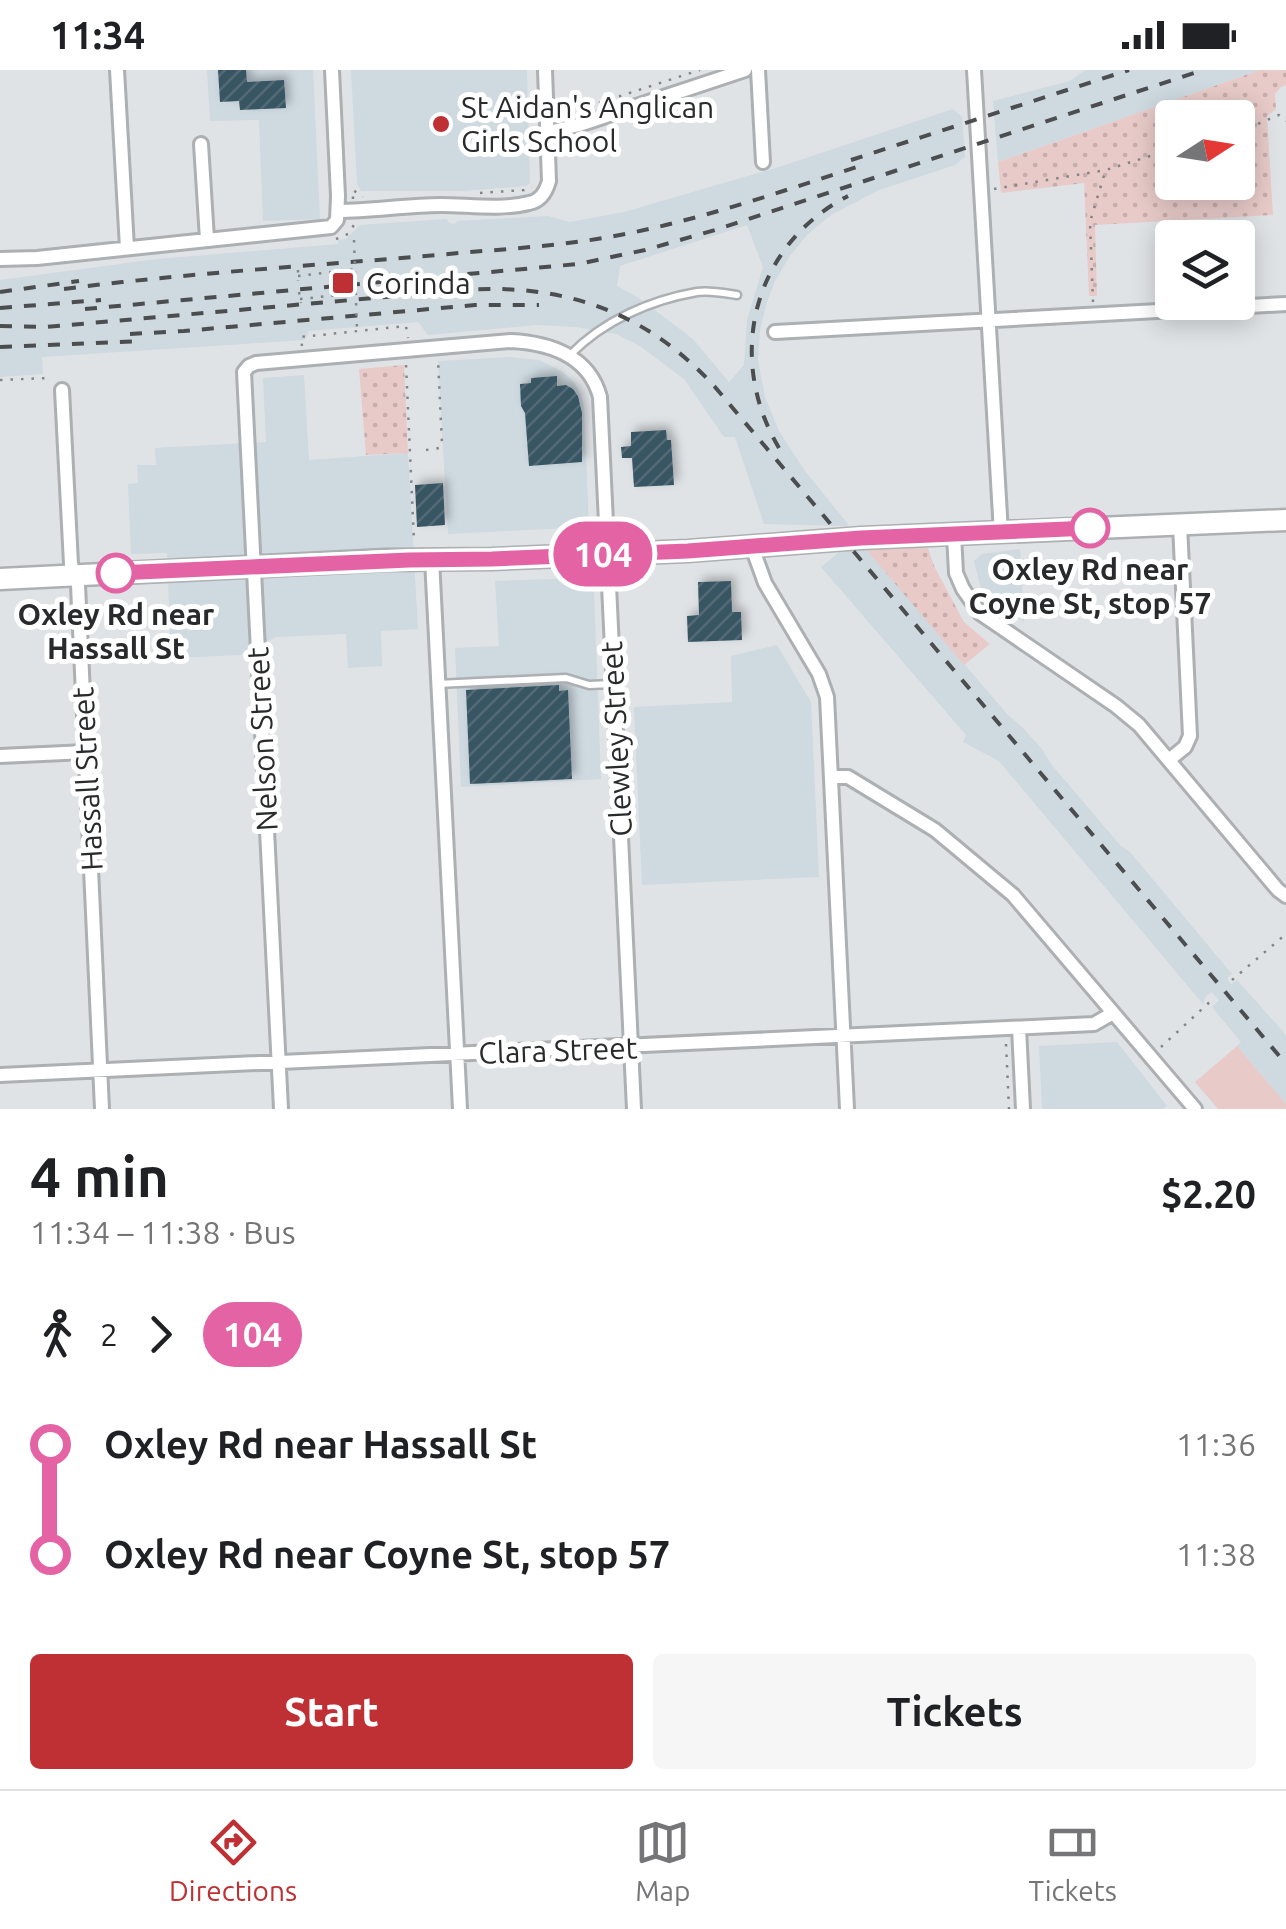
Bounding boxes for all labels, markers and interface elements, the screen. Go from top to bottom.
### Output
text: 11:34 [50,14,145,56]
place label: St Aidan's Anglican Girls School [461,90,714,158]
north arrow [1155,100,1255,200]
map controls [1155,100,1255,320]
marker: St Aidan's Anglican Girls School [430,113,452,135]
button: layers [1155,220,1255,320]
place label: Corinda [366,266,471,300]
marker: Corinda [330,270,356,296]
marker: Oxley Rd near Coyne St, stop 57 [1071,509,1109,547]
line badge: 104 [546,522,660,586]
text: 104 [573,534,633,574]
place label: Oxley Rd near Coyne St, stop 57 [968,552,1212,620]
marker: Oxley Rd near Hassall St [97,554,135,592]
place label: Oxley Rd near Hassall St [18,597,215,665]
street label: Clewley Street [594,640,638,838]
street label: Nelson Street [240,646,284,832]
street label: Hassall Street [65,686,109,872]
street label: Clara Street [478,1030,638,1070]
text: 4 min [30,1146,169,1207]
text: $2.20 [1161,1173,1256,1215]
text: 11:34 – 11:38 · Bus [30,1214,296,1250]
icon: walk [30,1307,85,1362]
icon: forward [133,1307,188,1362]
text: 104 [223,1314,282,1354]
text: 2 [100,1316,118,1352]
text: Oxley Rd near Hassall St [104,1423,537,1465]
text: 11:36 [1176,1426,1256,1462]
text: Oxley Rd near Coyne St, stop 57 [104,1533,670,1575]
text: 11:38 [1176,1536,1256,1572]
button: Start [30,1654,633,1769]
button: Tickets [653,1654,1256,1769]
tab: Directions [169,1815,297,1906]
tab: Map [635,1815,690,1906]
tab: Tickets [1029,1815,1117,1906]

